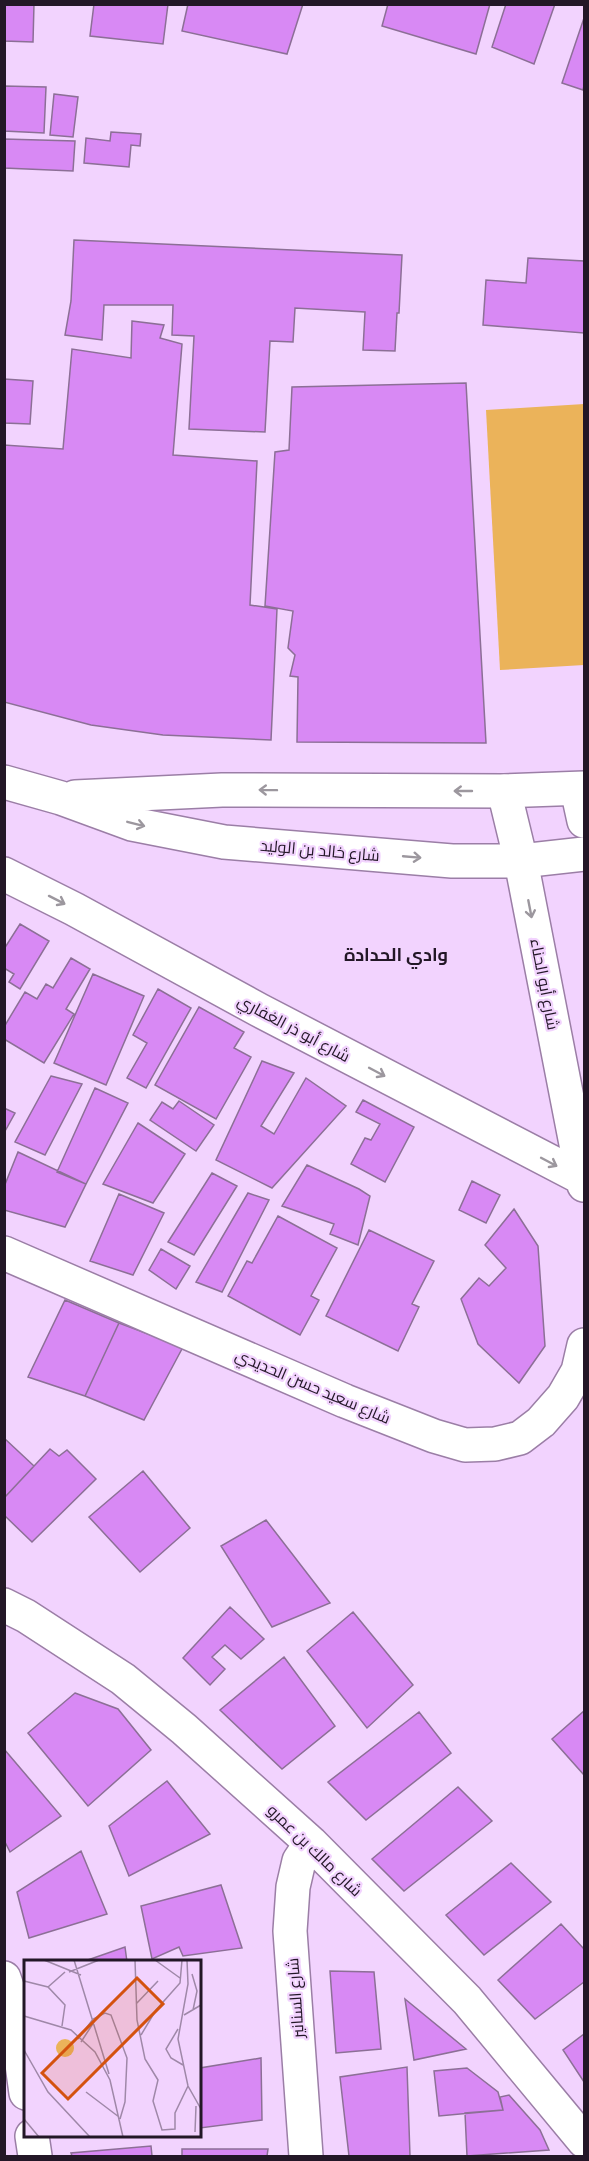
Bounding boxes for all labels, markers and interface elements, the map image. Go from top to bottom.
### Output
one-way arrow [259,784,279,796]
one-way arrow [454,785,474,797]
one-way arrow [126,818,145,830]
street label: شارع خالد بن الوليد [259,836,381,867]
one-way arrow [402,852,422,863]
one-way arrow [47,895,65,907]
one-way arrow [525,899,536,919]
street label: شارع أبو الحناء [524,937,563,1032]
district label: وادي الحدادة [344,944,448,969]
street label: شارع أبو ذر الغفاري [233,991,353,1070]
one-way arrow [367,1067,385,1078]
one-way arrow [540,1157,558,1168]
street label: شارع سعيد حسن الحديدي [231,1345,393,1431]
street label: شارع مالك بن عمرو [262,1800,366,1902]
street label: شارع السنانير [283,1957,310,2040]
inset map [24,1960,201,2137]

